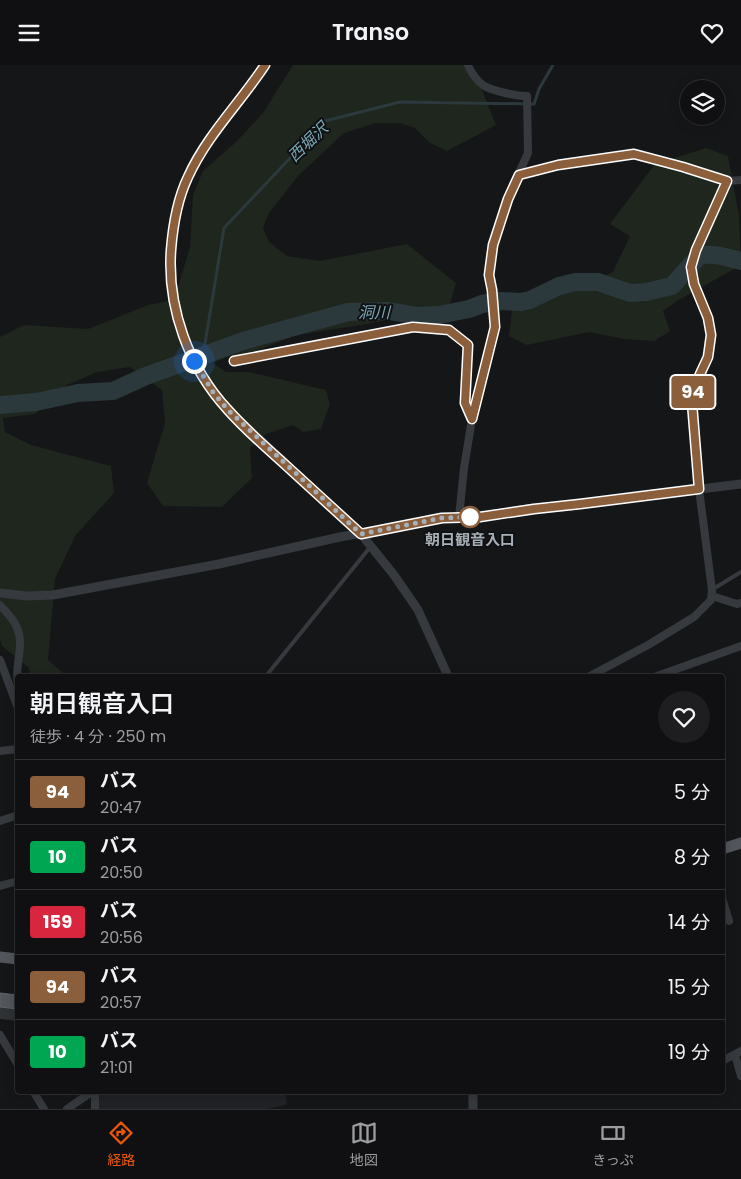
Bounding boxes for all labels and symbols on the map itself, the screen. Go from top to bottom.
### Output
water label: 西堀沢 [283,116,335,167]
water label: 洞川 [358,301,392,324]
your location [182,349,207,374]
line badge: 94 [670,376,716,408]
marker: 朝日観音入口 [459,506,481,528]
place label: 朝日観音入口 [425,529,515,550]

